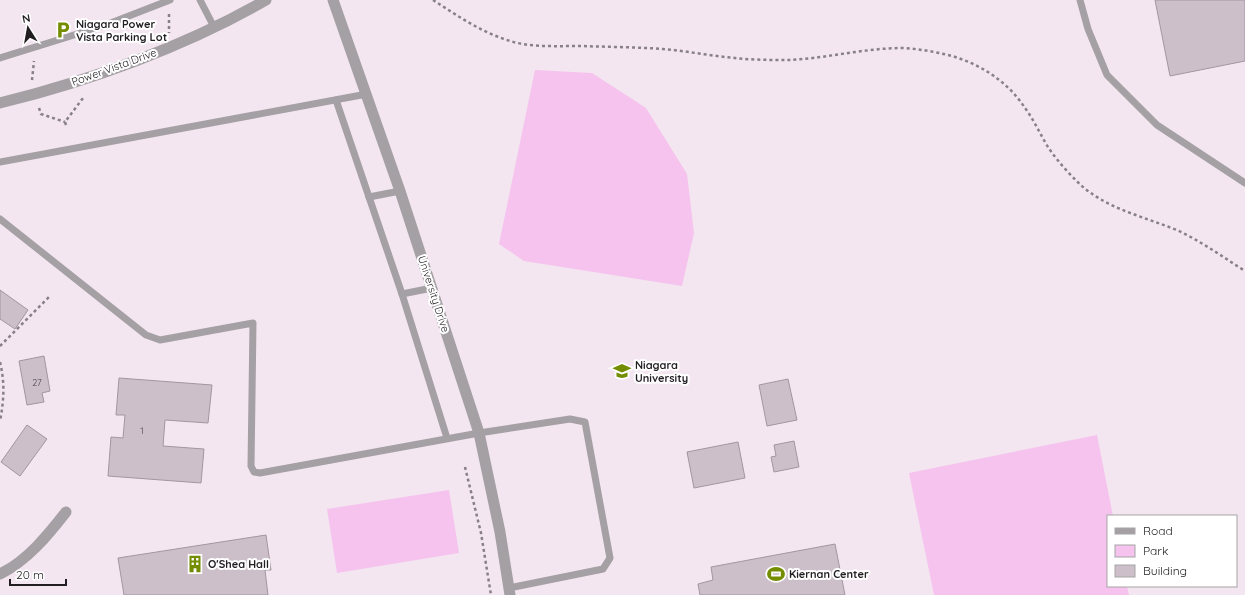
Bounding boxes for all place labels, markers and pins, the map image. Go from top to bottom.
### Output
place label: Niagara Power Vista Parking Lot [76,17,167,44]
parking icon: Niagara Power Vista Parking Lot [53,20,73,40]
place label: Niagara University [635,358,688,385]
school or university icon: Niagara University [612,361,632,381]
building icon: O'Shea Hall [185,554,205,574]
place label: O'Shea Hall [208,557,269,571]
sports icon: Kiernan Center [766,564,786,584]
place label: Kiernan Center [789,567,869,581]

